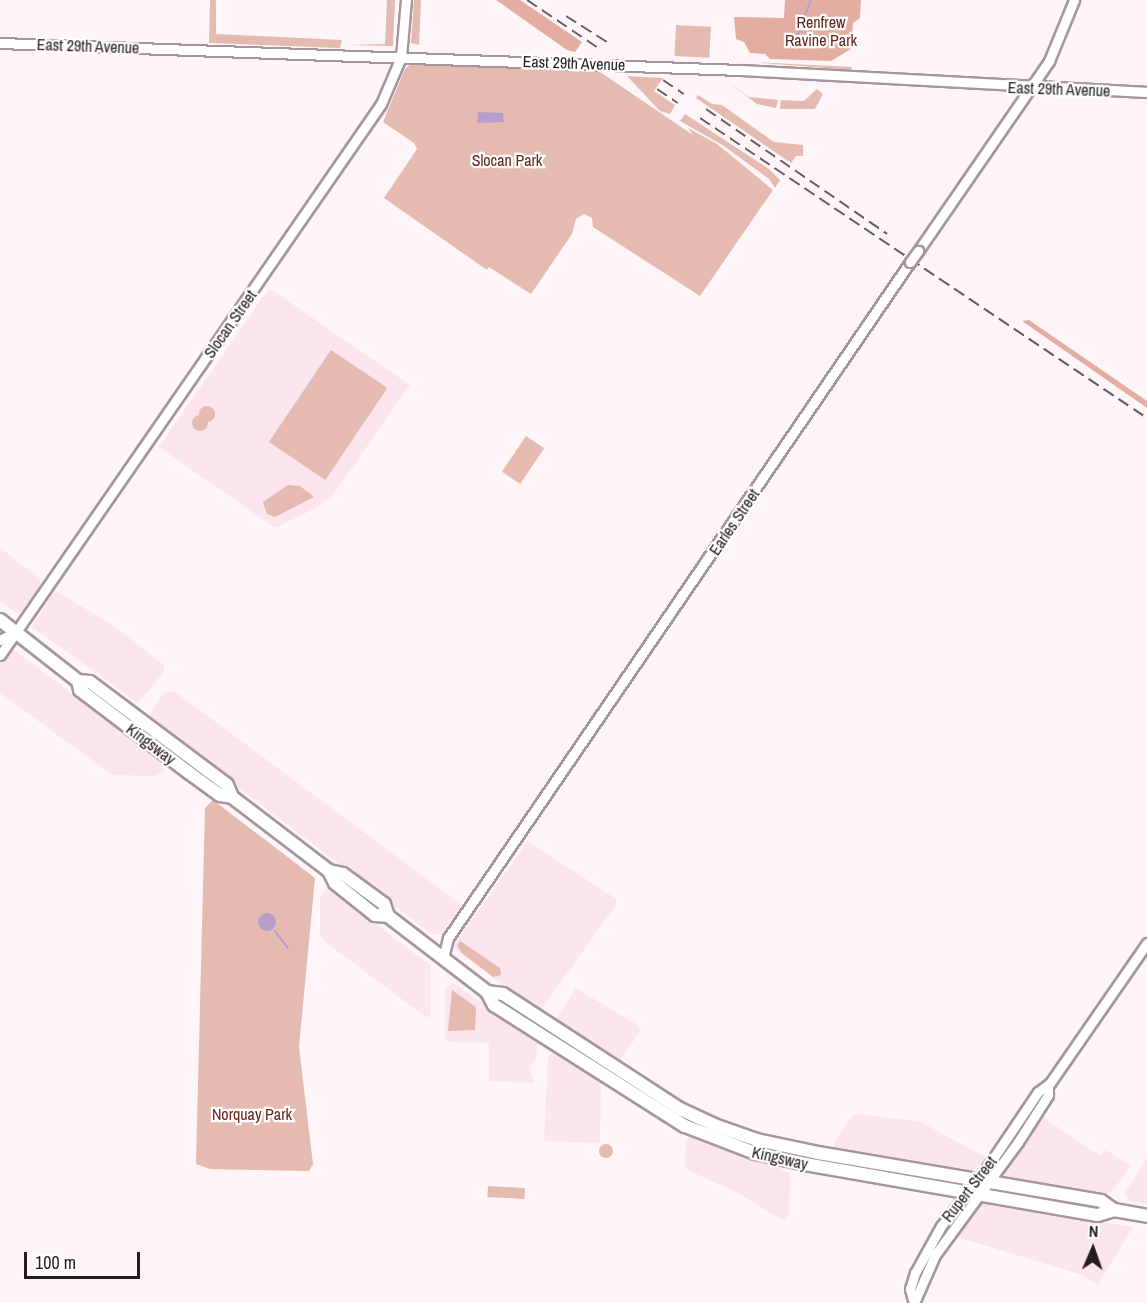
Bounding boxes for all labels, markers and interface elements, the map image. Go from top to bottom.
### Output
park label: Renfrew Ravine Park [785,12,857,50]
street label: East 29th Avenue [36,35,140,57]
street label: East 29th Avenue [522,52,626,74]
street label: East 29th Avenue [1007,78,1111,100]
park label: Slocan Park [472,150,542,170]
street label: Slocan Street [200,286,260,362]
street label: Earles Street [705,485,763,559]
street label: Kingsway [123,719,179,769]
park label: Norquay Park [212,1104,292,1124]
street label: Kingsway [750,1142,810,1174]
street label: Rupert Street [937,1152,1001,1226]
north arrow [1063,1219,1123,1279]
text: N [1088,1220,1099,1242]
scale bar [27,1240,142,1278]
text: 100 m [35,1250,76,1275]

